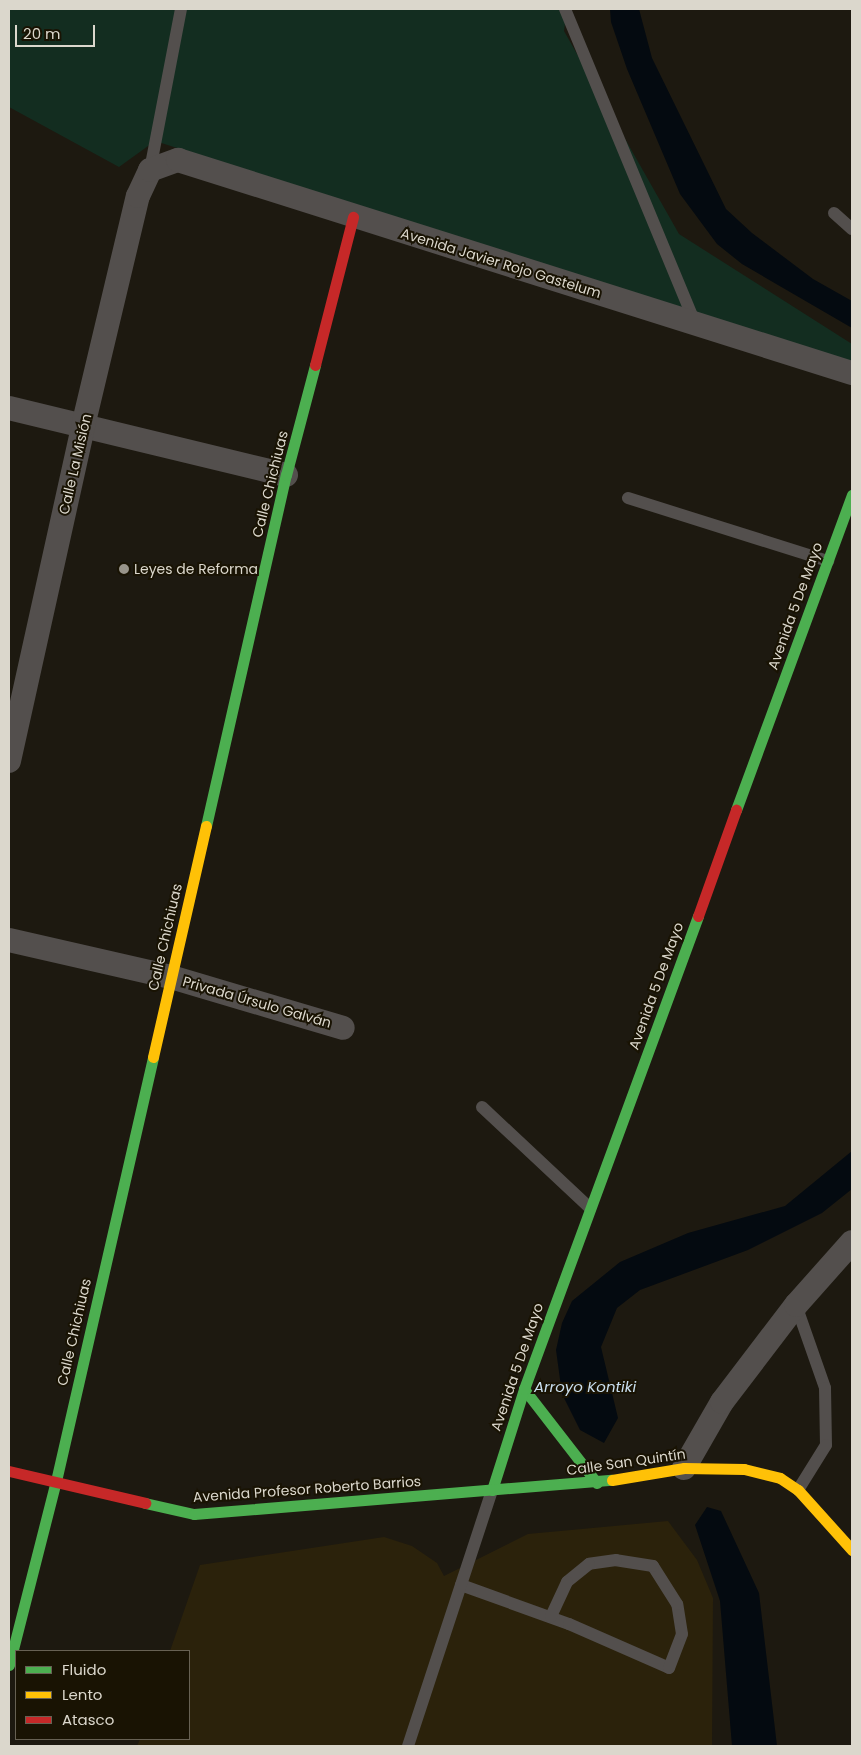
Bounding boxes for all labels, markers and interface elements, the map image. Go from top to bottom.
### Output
scale bar [18,15,98,47]
text: 20 m [23,23,61,44]
street label: Avenida Javier Rojo Gastelum [399,224,603,302]
street label: Calle La Misión [55,412,95,516]
street label: Calle Chichiuas [249,429,291,539]
street label: Avenida 5 De Mayo [764,540,826,672]
place label: Leyes de Reforma [134,561,258,577]
marker: Leyes de Reforma [118,563,130,575]
street label: Calle Chichiuas [145,882,185,992]
street label: Avenida 5 De Mayo [625,920,687,1052]
street label: Privada Úrsulo Galván [181,973,333,1031]
street label: Calle Chichiuas [54,1277,94,1387]
street label: Avenida 5 De Mayo [487,1301,547,1433]
water label: Arroyo Kontiki [534,1378,636,1396]
street label: Calle San Quintín [565,1445,687,1479]
street label: Avenida Profesor Roberto Barrios [192,1473,422,1505]
legend [15,1650,190,1740]
text: Fluido [62,1659,106,1680]
text: Lento [62,1684,102,1705]
text: Atasco [62,1709,114,1730]

